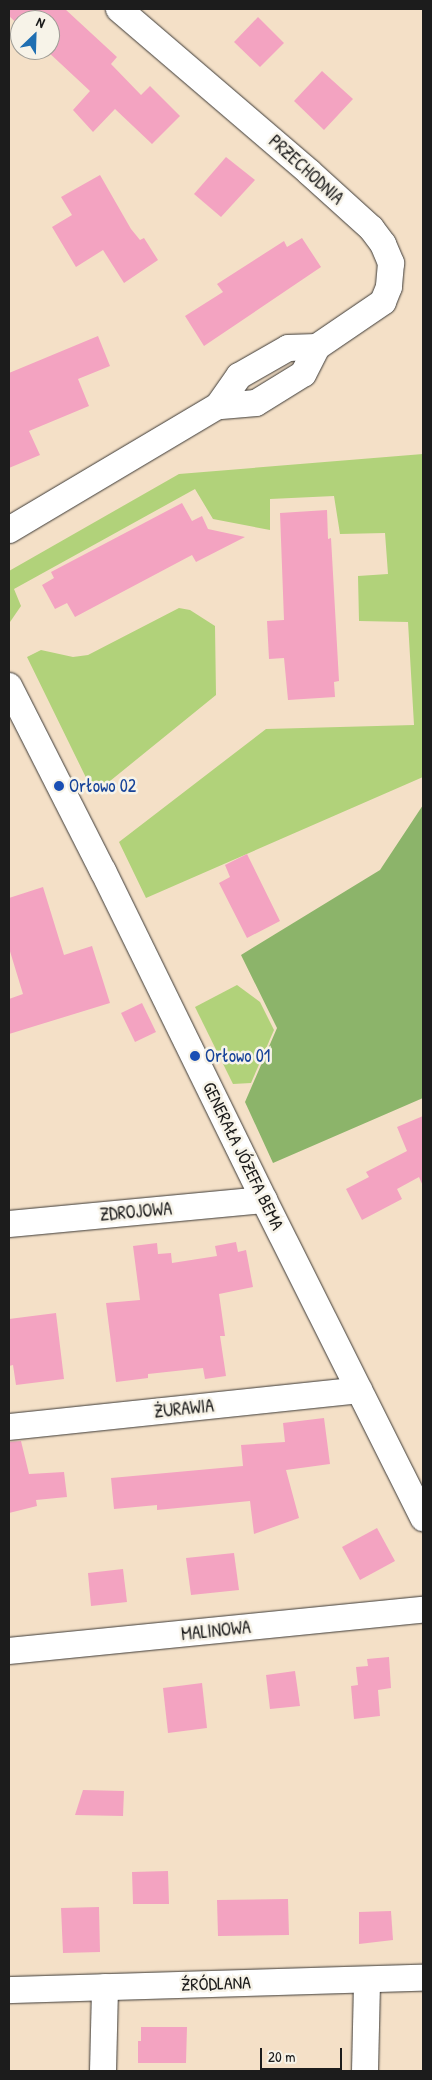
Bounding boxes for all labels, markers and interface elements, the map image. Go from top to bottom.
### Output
north arrow [10,10,60,60]
text: N [34,12,48,32]
street label: PRZECHODNIA [264,131,348,209]
place label: Orłowo 02 [69,775,136,797]
marker: Orłowo 02 [53,780,65,792]
place label: Orłowo 01 [205,1045,270,1067]
marker: Orłowo 01 [189,1050,201,1062]
street label: GENERAŁA JÓZEFA BEMA [198,1078,288,1234]
street label: ZDROJOWA [99,1198,173,1226]
street label: ŻURAWIA [153,1395,215,1423]
street label: MALINOWA [180,1617,252,1645]
street label: ŹRÓDLANA [181,1972,251,1996]
scale bar [262,2038,344,2070]
text: 20 m [268,2046,295,2067]

